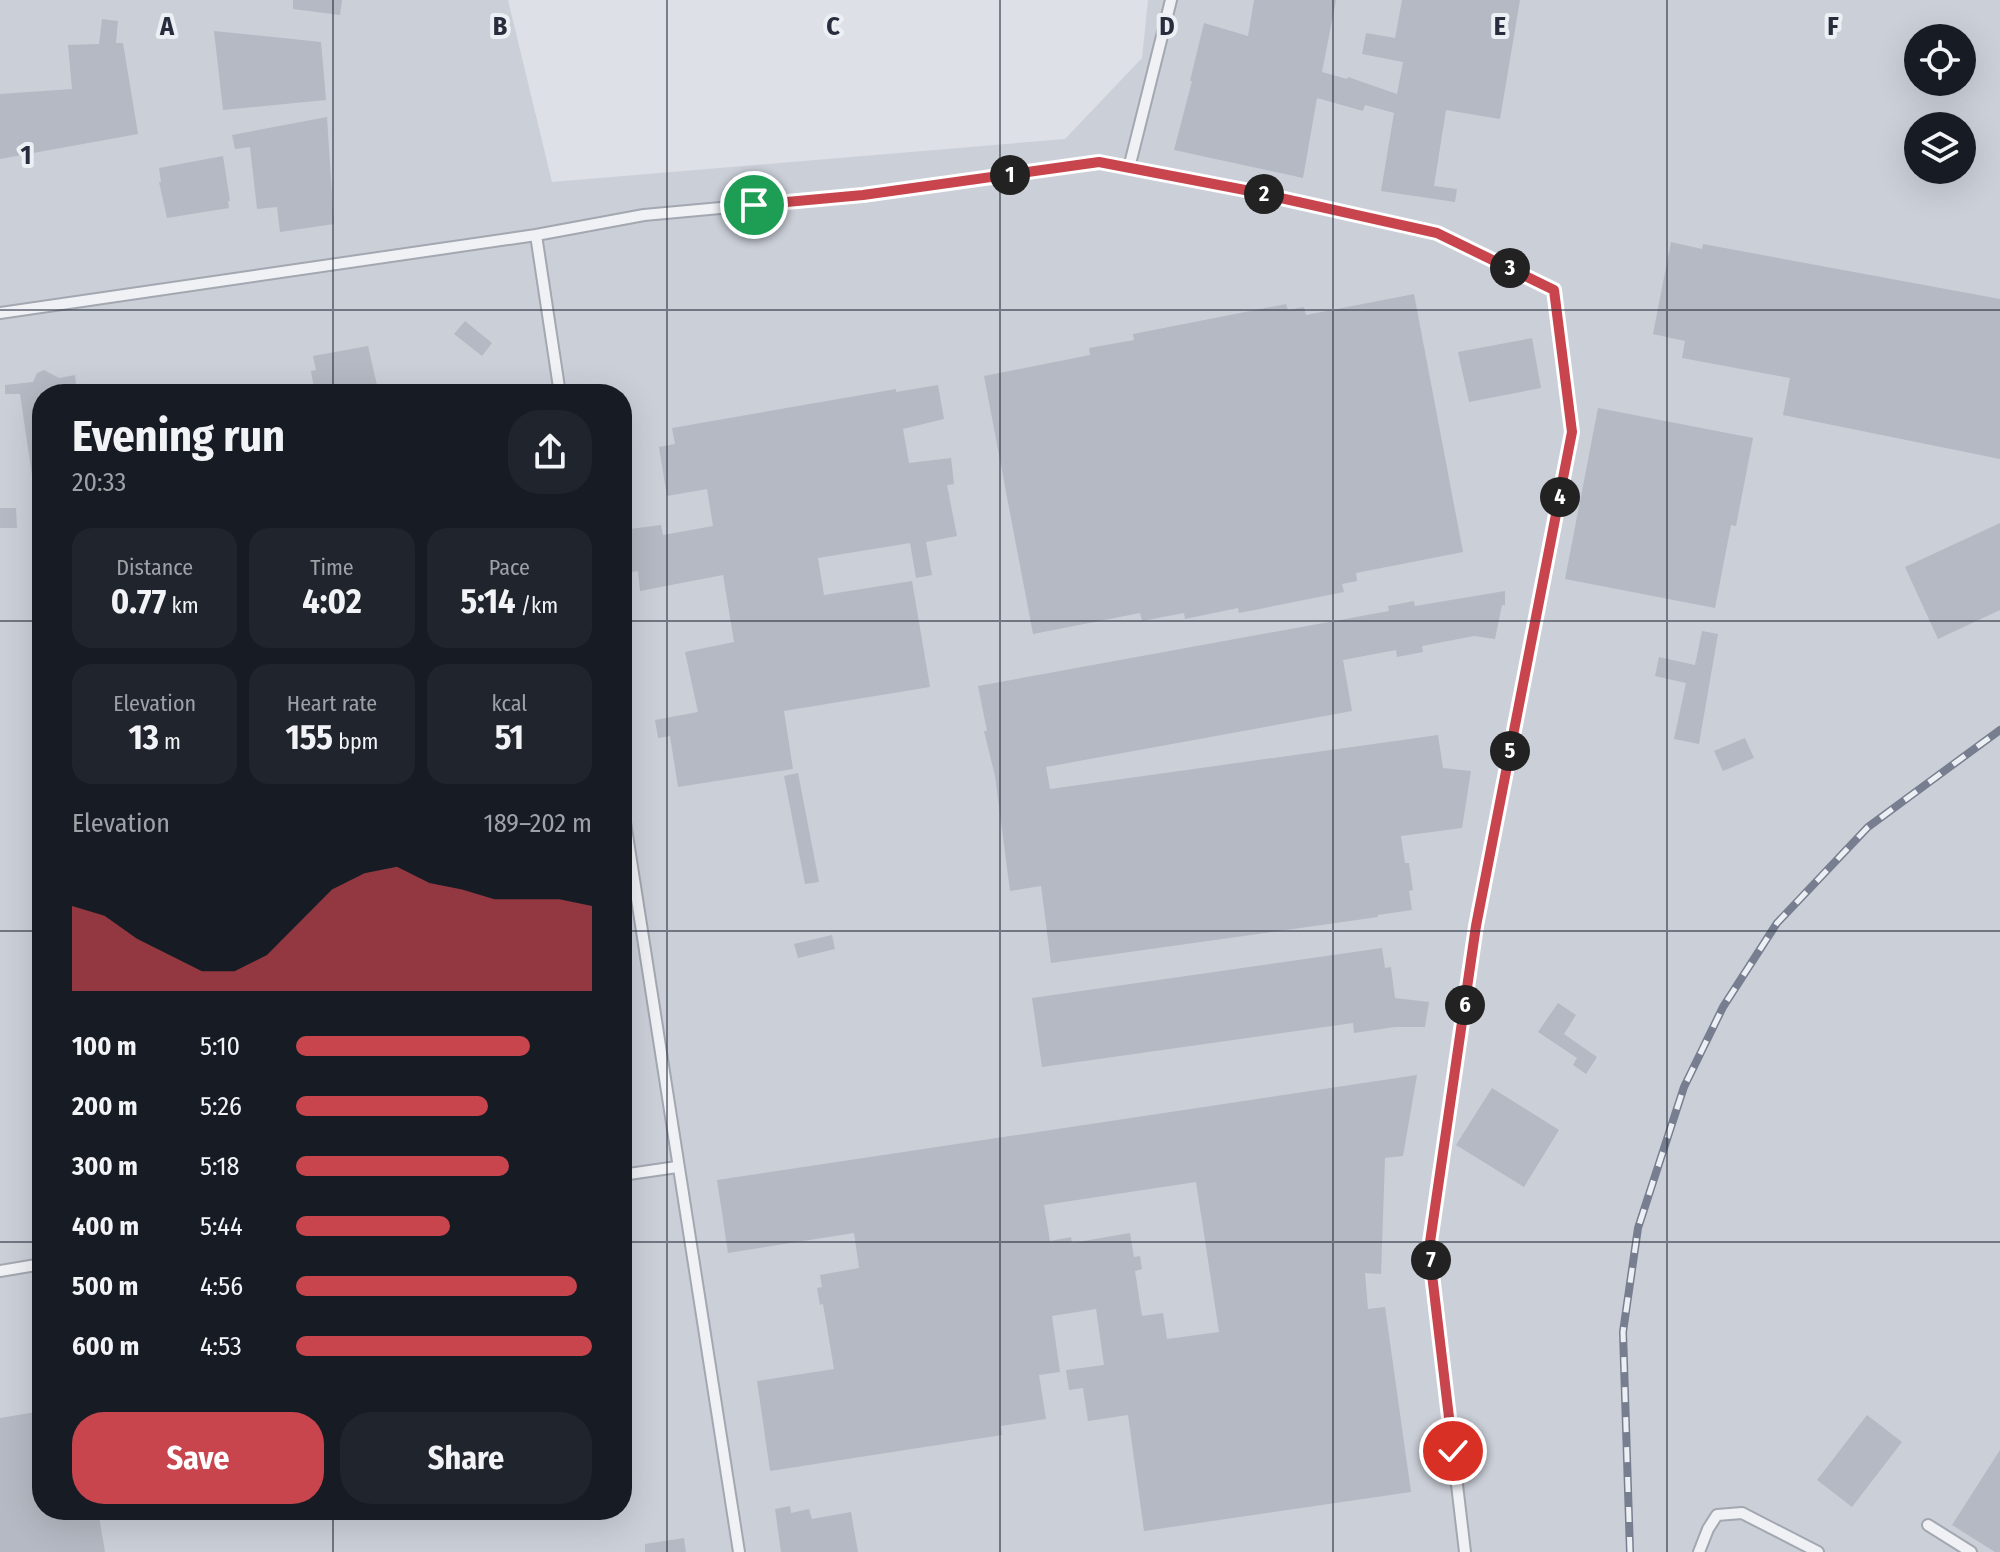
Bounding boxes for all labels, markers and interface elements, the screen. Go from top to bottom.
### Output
text: A [159,11,175,42]
text: B [493,11,508,42]
text: C [826,11,840,42]
text: D [1159,11,1175,42]
text: E [1494,11,1506,42]
text: F [1827,11,1839,42]
map controls [1904,24,1976,184]
button: locate [1904,24,1976,96]
button: layers [1904,112,1976,184]
text: 1 [21,140,32,171]
pin: 1 [990,155,1030,195]
text: 1 [1005,161,1015,188]
pin [720,171,788,239]
pin: 2 [1244,174,1284,214]
text: 2 [1259,180,1269,207]
icon: arrive [732,183,776,227]
pin: 3 [1490,248,1530,288]
text: 3 [1505,254,1515,281]
text: Evening run [72,410,285,463]
button: share [508,410,592,494]
text: 20:33 [72,467,126,498]
pin: 4 [1540,477,1580,517]
text: 4 [1554,483,1566,510]
text: Distance [116,554,193,581]
text: Time [310,554,354,581]
text: Pace [489,554,530,581]
text: 0.77 [111,581,166,622]
text: 4:02 [302,581,362,622]
text: 5:14 [460,581,516,622]
text: km [166,592,199,619]
text: /km [516,592,558,619]
text: Elevation [113,690,196,717]
text: Heart rate [287,690,377,717]
text: kcal [492,690,527,717]
text: 13 [128,717,159,758]
text: 155 [285,717,333,758]
text: 51 [495,717,524,758]
text: m [159,728,181,755]
text: bpm [333,728,379,755]
pin: 5 [1490,731,1530,771]
text: 5 [1505,737,1515,764]
text: Elevation [72,808,170,839]
text: 189–202 m [484,808,592,839]
pin: 6 [1445,985,1485,1025]
text: 6 [1459,991,1471,1018]
text: 100 m [72,1031,137,1062]
text: 5:10 [200,1031,240,1062]
text: 200 m [72,1091,138,1122]
text: 5:26 [200,1091,242,1122]
text: 300 m [72,1151,138,1182]
text: 5:18 [200,1151,240,1182]
text: 400 m [72,1211,139,1242]
text: 5:44 [200,1211,242,1242]
pin: 7 [1411,1240,1451,1280]
text: 7 [1426,1246,1436,1273]
text: 500 m [72,1271,138,1302]
text: 4:56 [200,1271,243,1302]
text: 600 m [72,1331,139,1362]
text: 4:53 [200,1331,242,1362]
button: Save [72,1412,324,1504]
button: Share [340,1412,592,1504]
pin [1419,1417,1487,1485]
icon: check [1431,1429,1475,1473]

